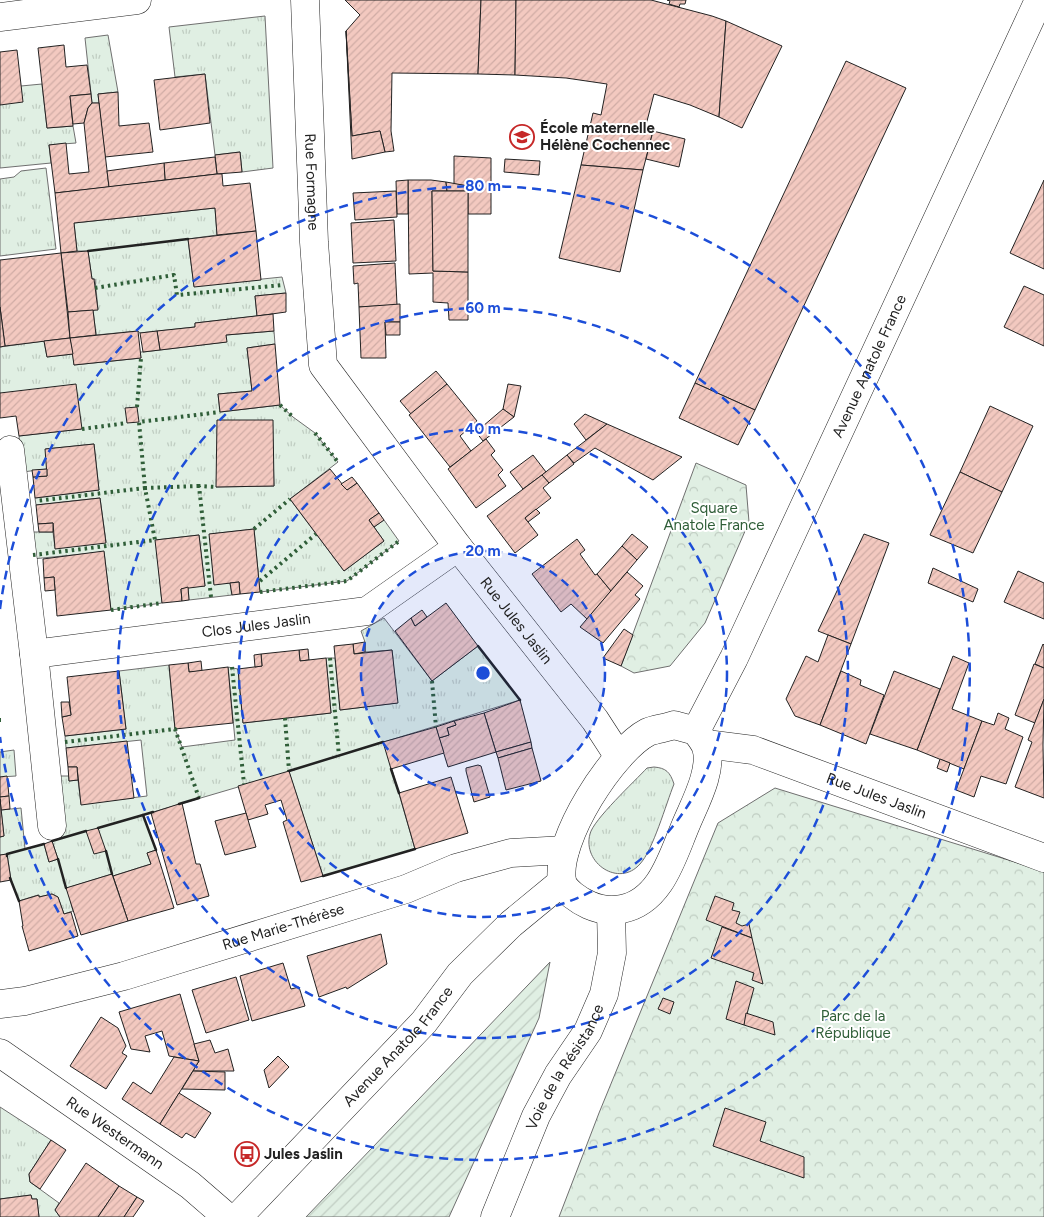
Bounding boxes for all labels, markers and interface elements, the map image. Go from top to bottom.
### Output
place label: École maternelle Hélène Cochennec [540,119,670,154]
school or university icon: École maternelle Hélène Cochennec [509,124,535,150]
street label: Rue Formagne [301,133,323,231]
text: 80 m [465,177,501,195]
street label: Avenue Anatole France [828,292,910,441]
text: 60 m [465,299,501,317]
text: 40 m [465,420,501,438]
park label: Square Anatole France [663,499,765,534]
text: 20 m [465,542,501,560]
street label: Rue Jules Jaslin [476,574,556,668]
street label: Clos Jules Jaslin [201,609,312,641]
centre of rings [474,664,492,682]
street label: Rue Jules Jaslin [824,769,929,823]
street label: Rue Marie-Thérèse [220,900,346,954]
street label: Avenue Anatole France [339,983,457,1110]
street label: Voie de la Résistance [522,1001,608,1133]
park label: Parc de la République [815,1007,891,1042]
street label: Rue Westermann [63,1093,167,1173]
bus stop icon: Jules Jaslin [234,1141,260,1167]
place label: Jules Jaslin [264,1145,343,1163]

